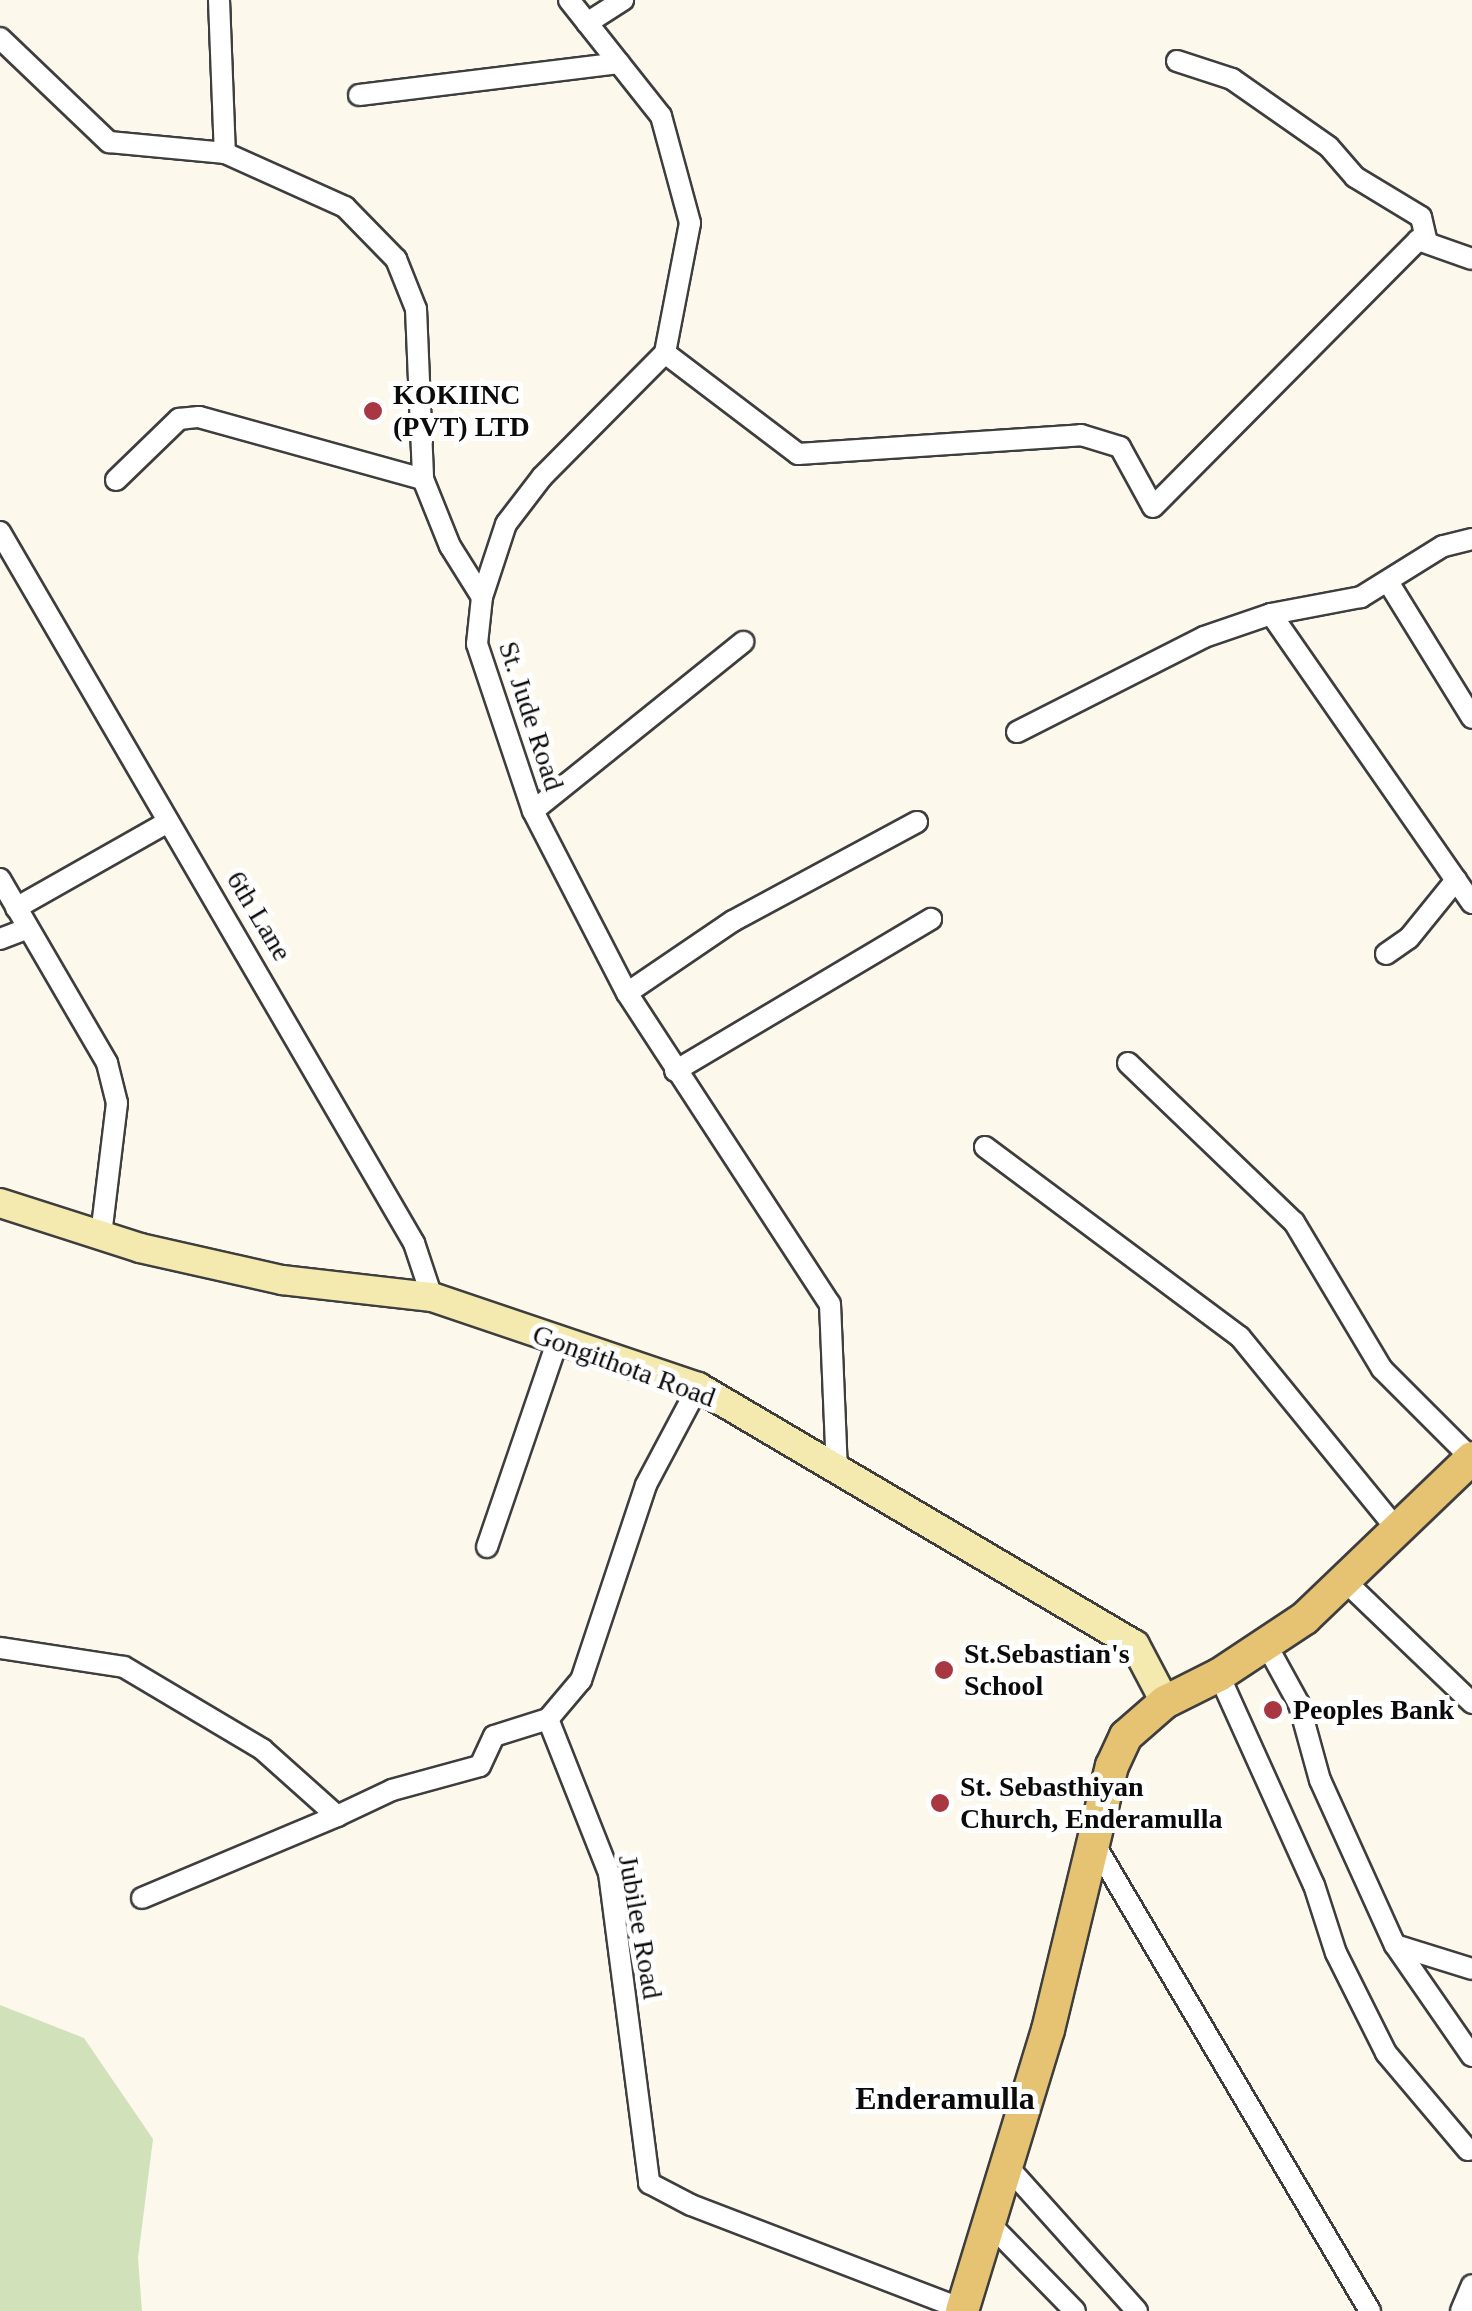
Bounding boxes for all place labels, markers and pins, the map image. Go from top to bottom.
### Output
place label: KOKIINC (PVT) LTD [393,378,530,444]
marker: KOKIINC (PVT) LTD [362,400,384,422]
place label: St.Sebastian's School [964,1637,1130,1703]
marker: St.Sebastian's School [933,1659,955,1681]
place label: Peoples Bank [1293,1693,1454,1727]
marker: Peoples Bank [1262,1699,1284,1721]
place label: St. Sebasthiyan Church, Enderamulla [960,1770,1222,1836]
marker: St. Sebasthiyan Church, Enderamulla [929,1792,951,1814]

